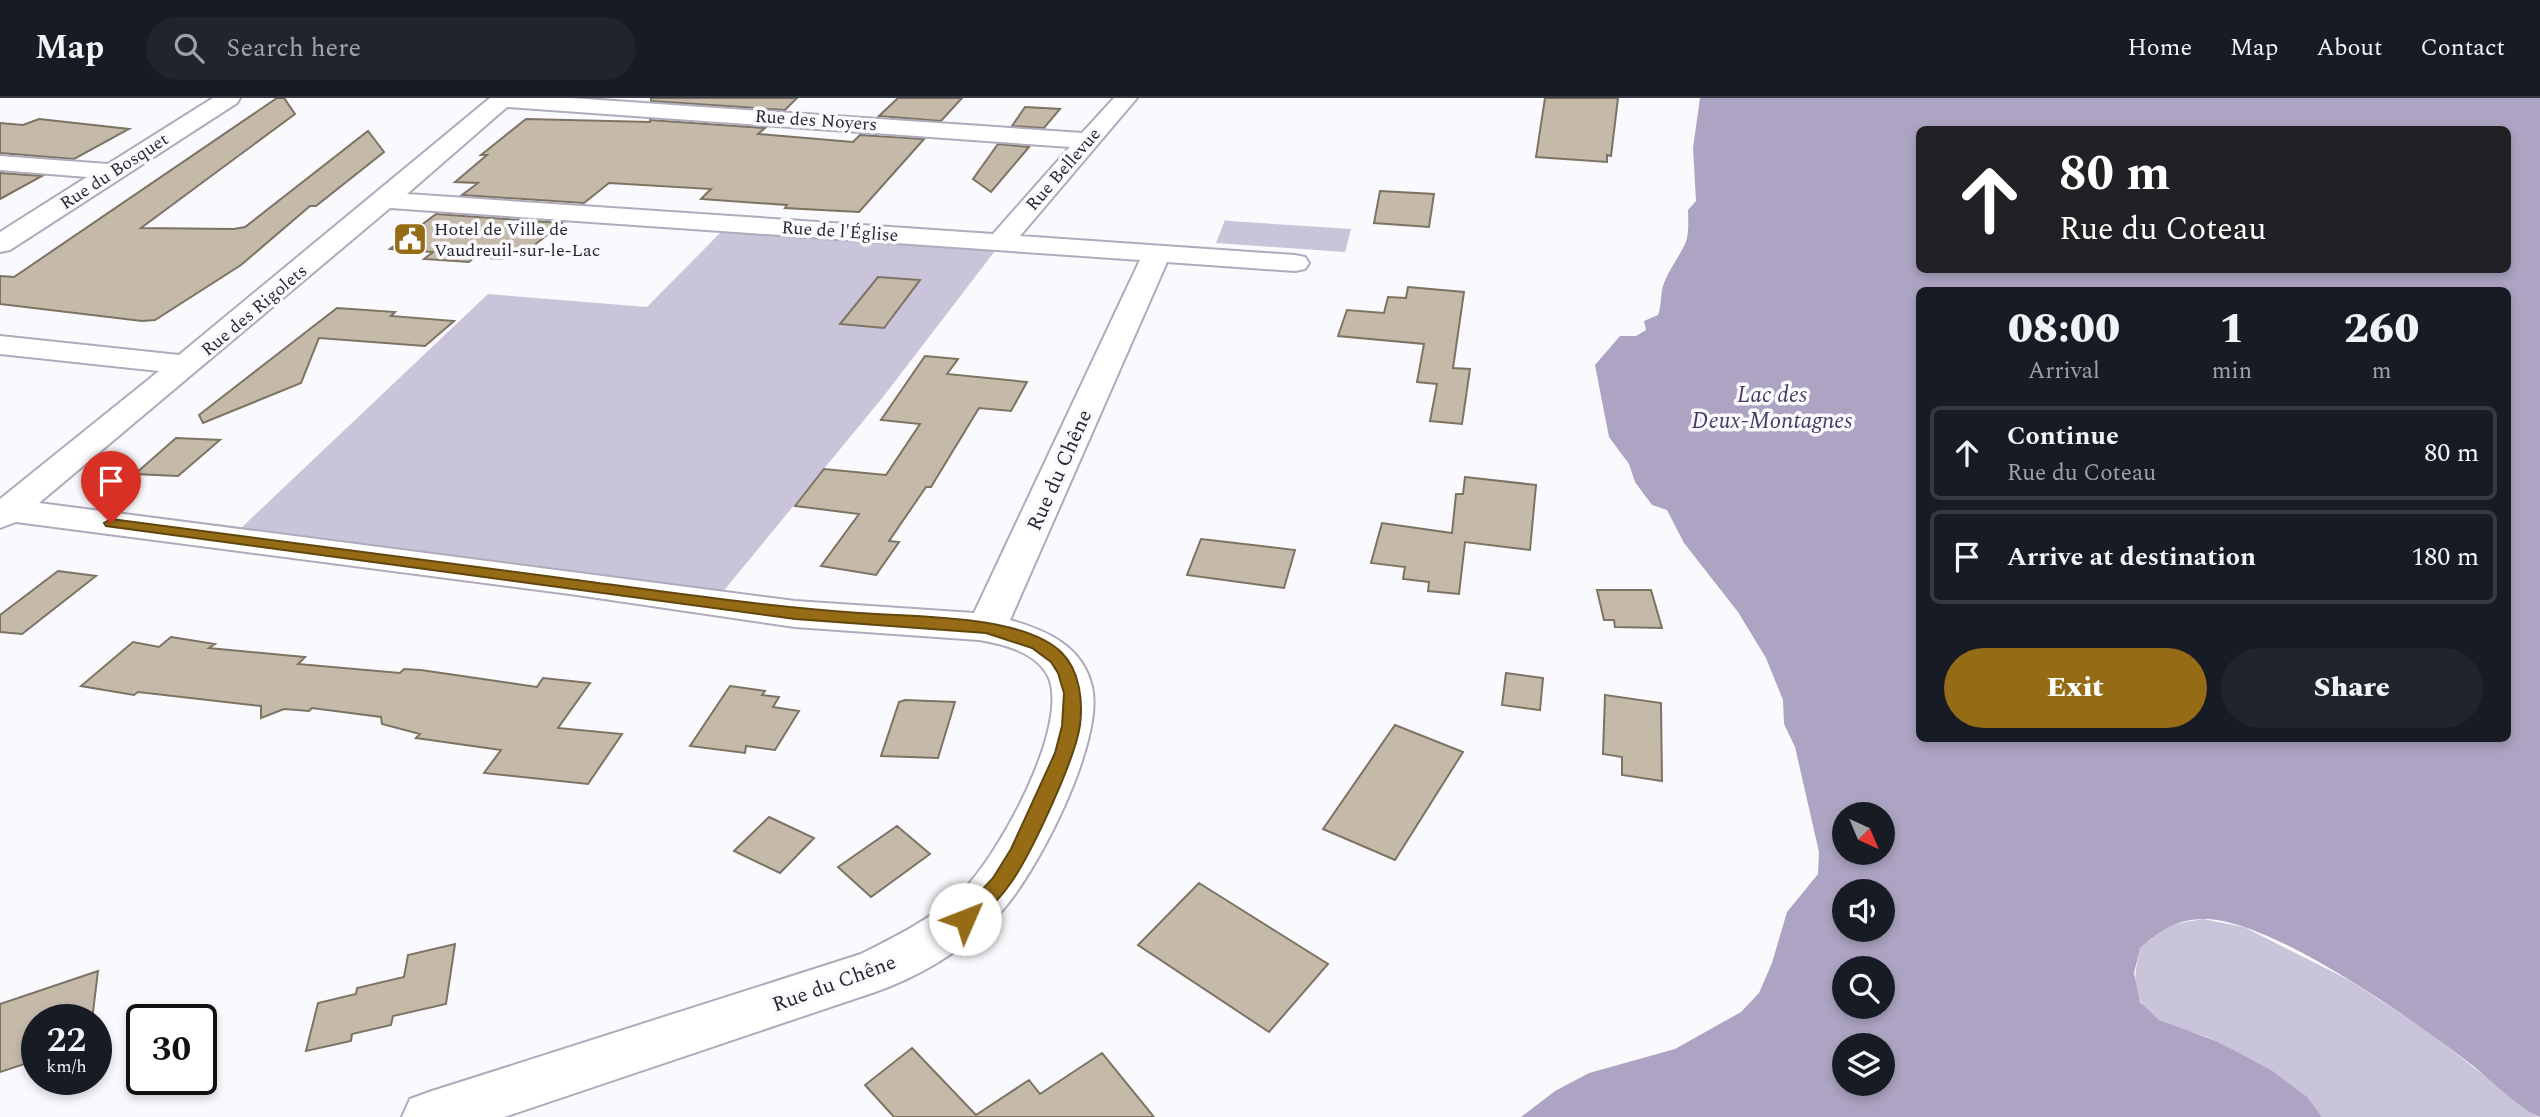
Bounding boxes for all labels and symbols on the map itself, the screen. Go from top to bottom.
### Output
street label: Rue des Noyers [754,103,878,138]
street label: Rue Bellevue [1019,122,1107,217]
street label: Rue du Bosquet [55,126,174,217]
street label: Rue de l'Église [781,214,899,249]
place label: Hotel de Ville de Vaudreuil-sur-le-Lac [434,216,600,264]
public building icon: Hotel de Ville de Vaudreuil-sur-le-Lac [391,220,429,258]
street label: Rue des Rigolets [195,258,313,363]
water label: Lac des Deux-Montagnes [1692,378,1852,439]
street label: Rue du Chêne [1019,405,1101,536]
pin [81,451,141,523]
north arrow [1832,802,1895,864]
position arrow [928,882,1002,956]
street label: Rue du Chêne [768,947,901,1021]
speed limit sign: 30 [126,1004,217,1095]

